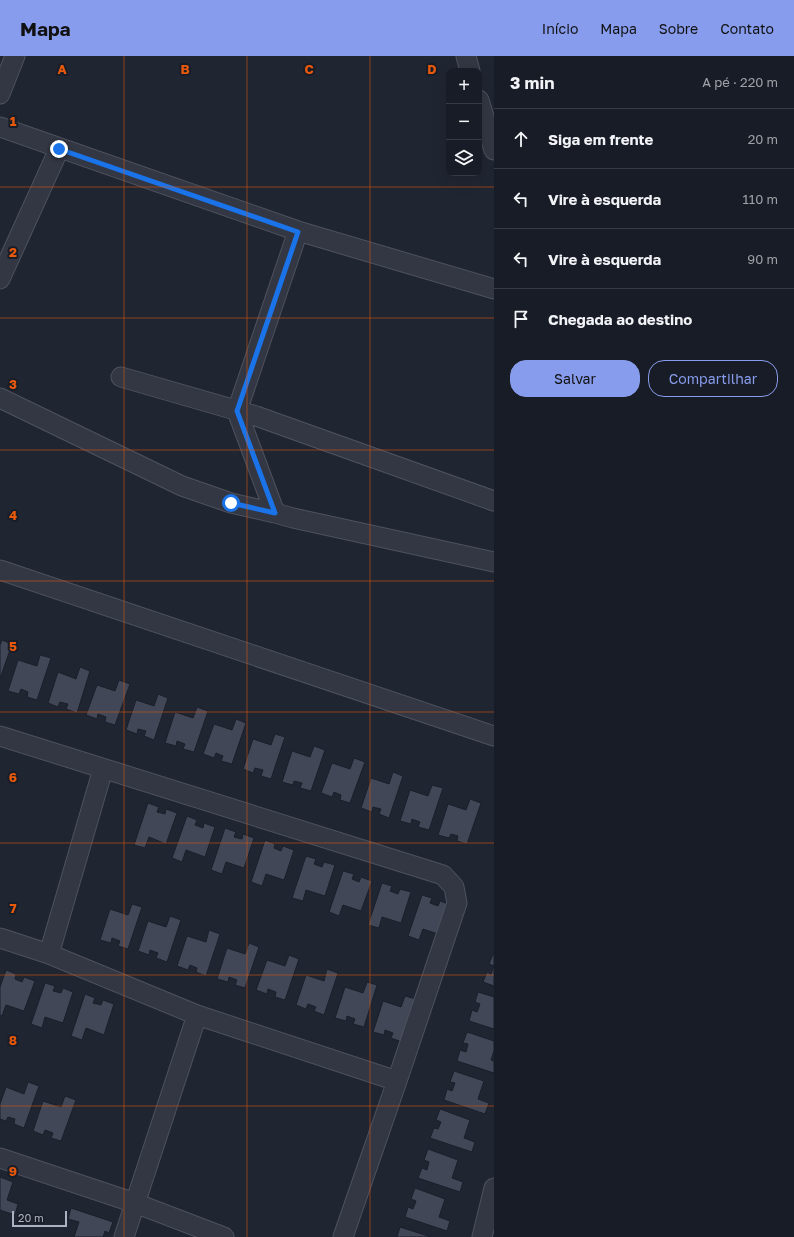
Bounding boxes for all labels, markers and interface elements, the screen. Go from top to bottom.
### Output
text: Mapa [20,17,71,40]
text: Início [542,20,578,37]
text: Mapa [600,20,637,37]
text: Sobre [659,20,698,37]
text: Contato [720,20,774,37]
text: A [57,61,67,77]
text: B [180,61,190,77]
text: C [304,61,314,77]
text: D [427,61,437,77]
map controls [446,68,482,176]
button: + [446,68,482,104]
text: 3 min [510,72,554,93]
text: A pé · 220 m [702,74,778,90]
button: − [446,104,482,140]
text: 1 [10,113,17,129]
icon: ahead [510,128,532,150]
text: Siga em frente [548,130,653,148]
text: 20 m [748,131,778,147]
route end [50,140,68,158]
button: layers [446,140,482,176]
icon: left [510,188,532,210]
text: Vire à esquerda [548,190,661,208]
text: 110 m [743,191,778,207]
text: 2 [9,244,17,260]
icon: left [510,248,532,270]
text: Vire à esquerda [548,250,661,268]
text: 90 m [747,251,778,267]
icon: arrive [510,308,532,330]
text: Chegada ao destino [548,310,692,328]
button: Salvar [510,360,640,397]
button: Compartilhar [648,360,778,397]
text: 3 [9,376,17,392]
route start [222,494,240,512]
text: 4 [9,507,17,523]
text: 5 [9,638,17,654]
text: 6 [9,769,17,785]
text: 7 [9,900,17,916]
text: 8 [9,1032,17,1048]
text: 9 [9,1163,17,1179]
scale bar [12,1209,67,1228]
text: 20 m [18,1211,44,1224]

